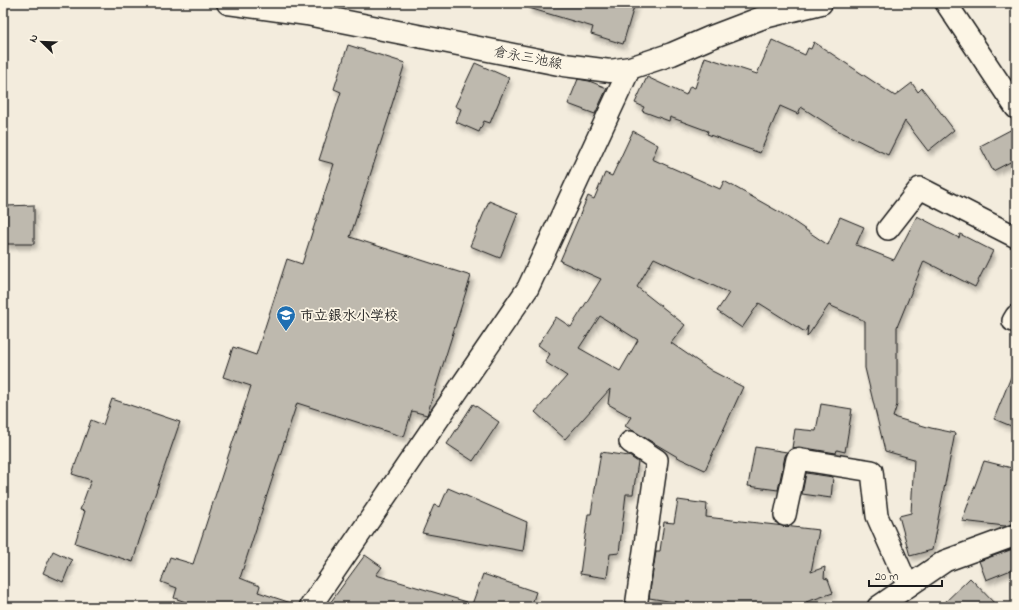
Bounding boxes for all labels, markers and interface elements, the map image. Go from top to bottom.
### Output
north arrow [22,22,62,62]
text: N [25,32,43,45]
street label: 倉永三池線 [491,41,564,75]
school or university icon: 市立銀水小学校 [275,304,297,332]
place label: 市立銀水小学校 [300,306,398,327]
scale bar [869,562,942,588]
text: 20 m [875,568,898,586]

